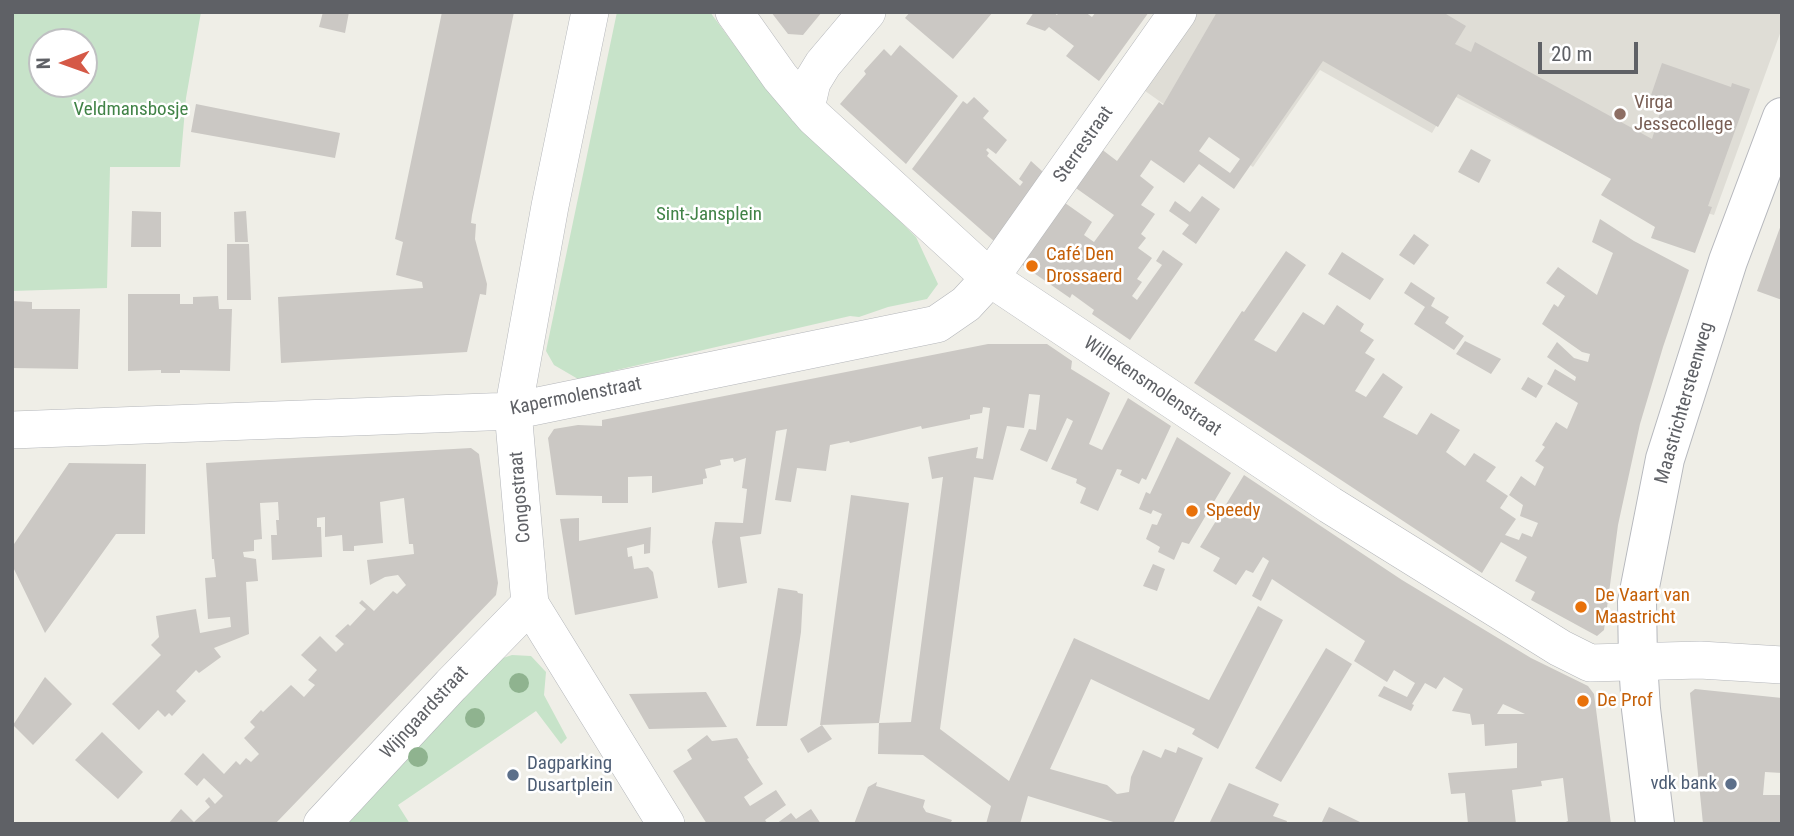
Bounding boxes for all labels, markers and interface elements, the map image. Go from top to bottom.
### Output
north arrow [28,28,98,98]
scale bar [1542,28,1642,72]
text: 20 m [1551,42,1592,66]
text: N [32,57,55,69]
place label: Virga Jessecollege [1634,92,1733,136]
park label: Veldmansbosje [74,99,188,121]
street label: Sterrestraat [1049,102,1119,188]
marker: Virga Jessecollege [1612,106,1628,122]
park label: Sint-Jansplein [656,204,762,226]
place label: Café Den Drossaerd [1046,244,1122,288]
marker: Café Den Drossaerd [1024,258,1040,274]
street label: Maastrichtersteenweg [1651,320,1719,486]
street label: Willekensmolenstraat [1079,332,1225,442]
street label: Kapermolenstraat [508,373,644,421]
street label: Congostraat [506,450,536,544]
place label: Speedy [1206,500,1260,522]
marker: Speedy [1184,503,1200,519]
place label: De Vaart van Maastricht [1595,585,1690,629]
marker: De Vaart van Maastricht [1573,599,1589,615]
street label: Wijngaardstraat [376,662,474,764]
place label: De Prof [1597,690,1653,712]
marker: De Prof [1575,693,1591,709]
place label: Dagparking Dusartplein [527,753,613,797]
marker: Dagparking Dusartplein [505,767,521,783]
place label: vdk bank [1650,773,1717,795]
marker: vdk bank [1723,776,1739,792]

